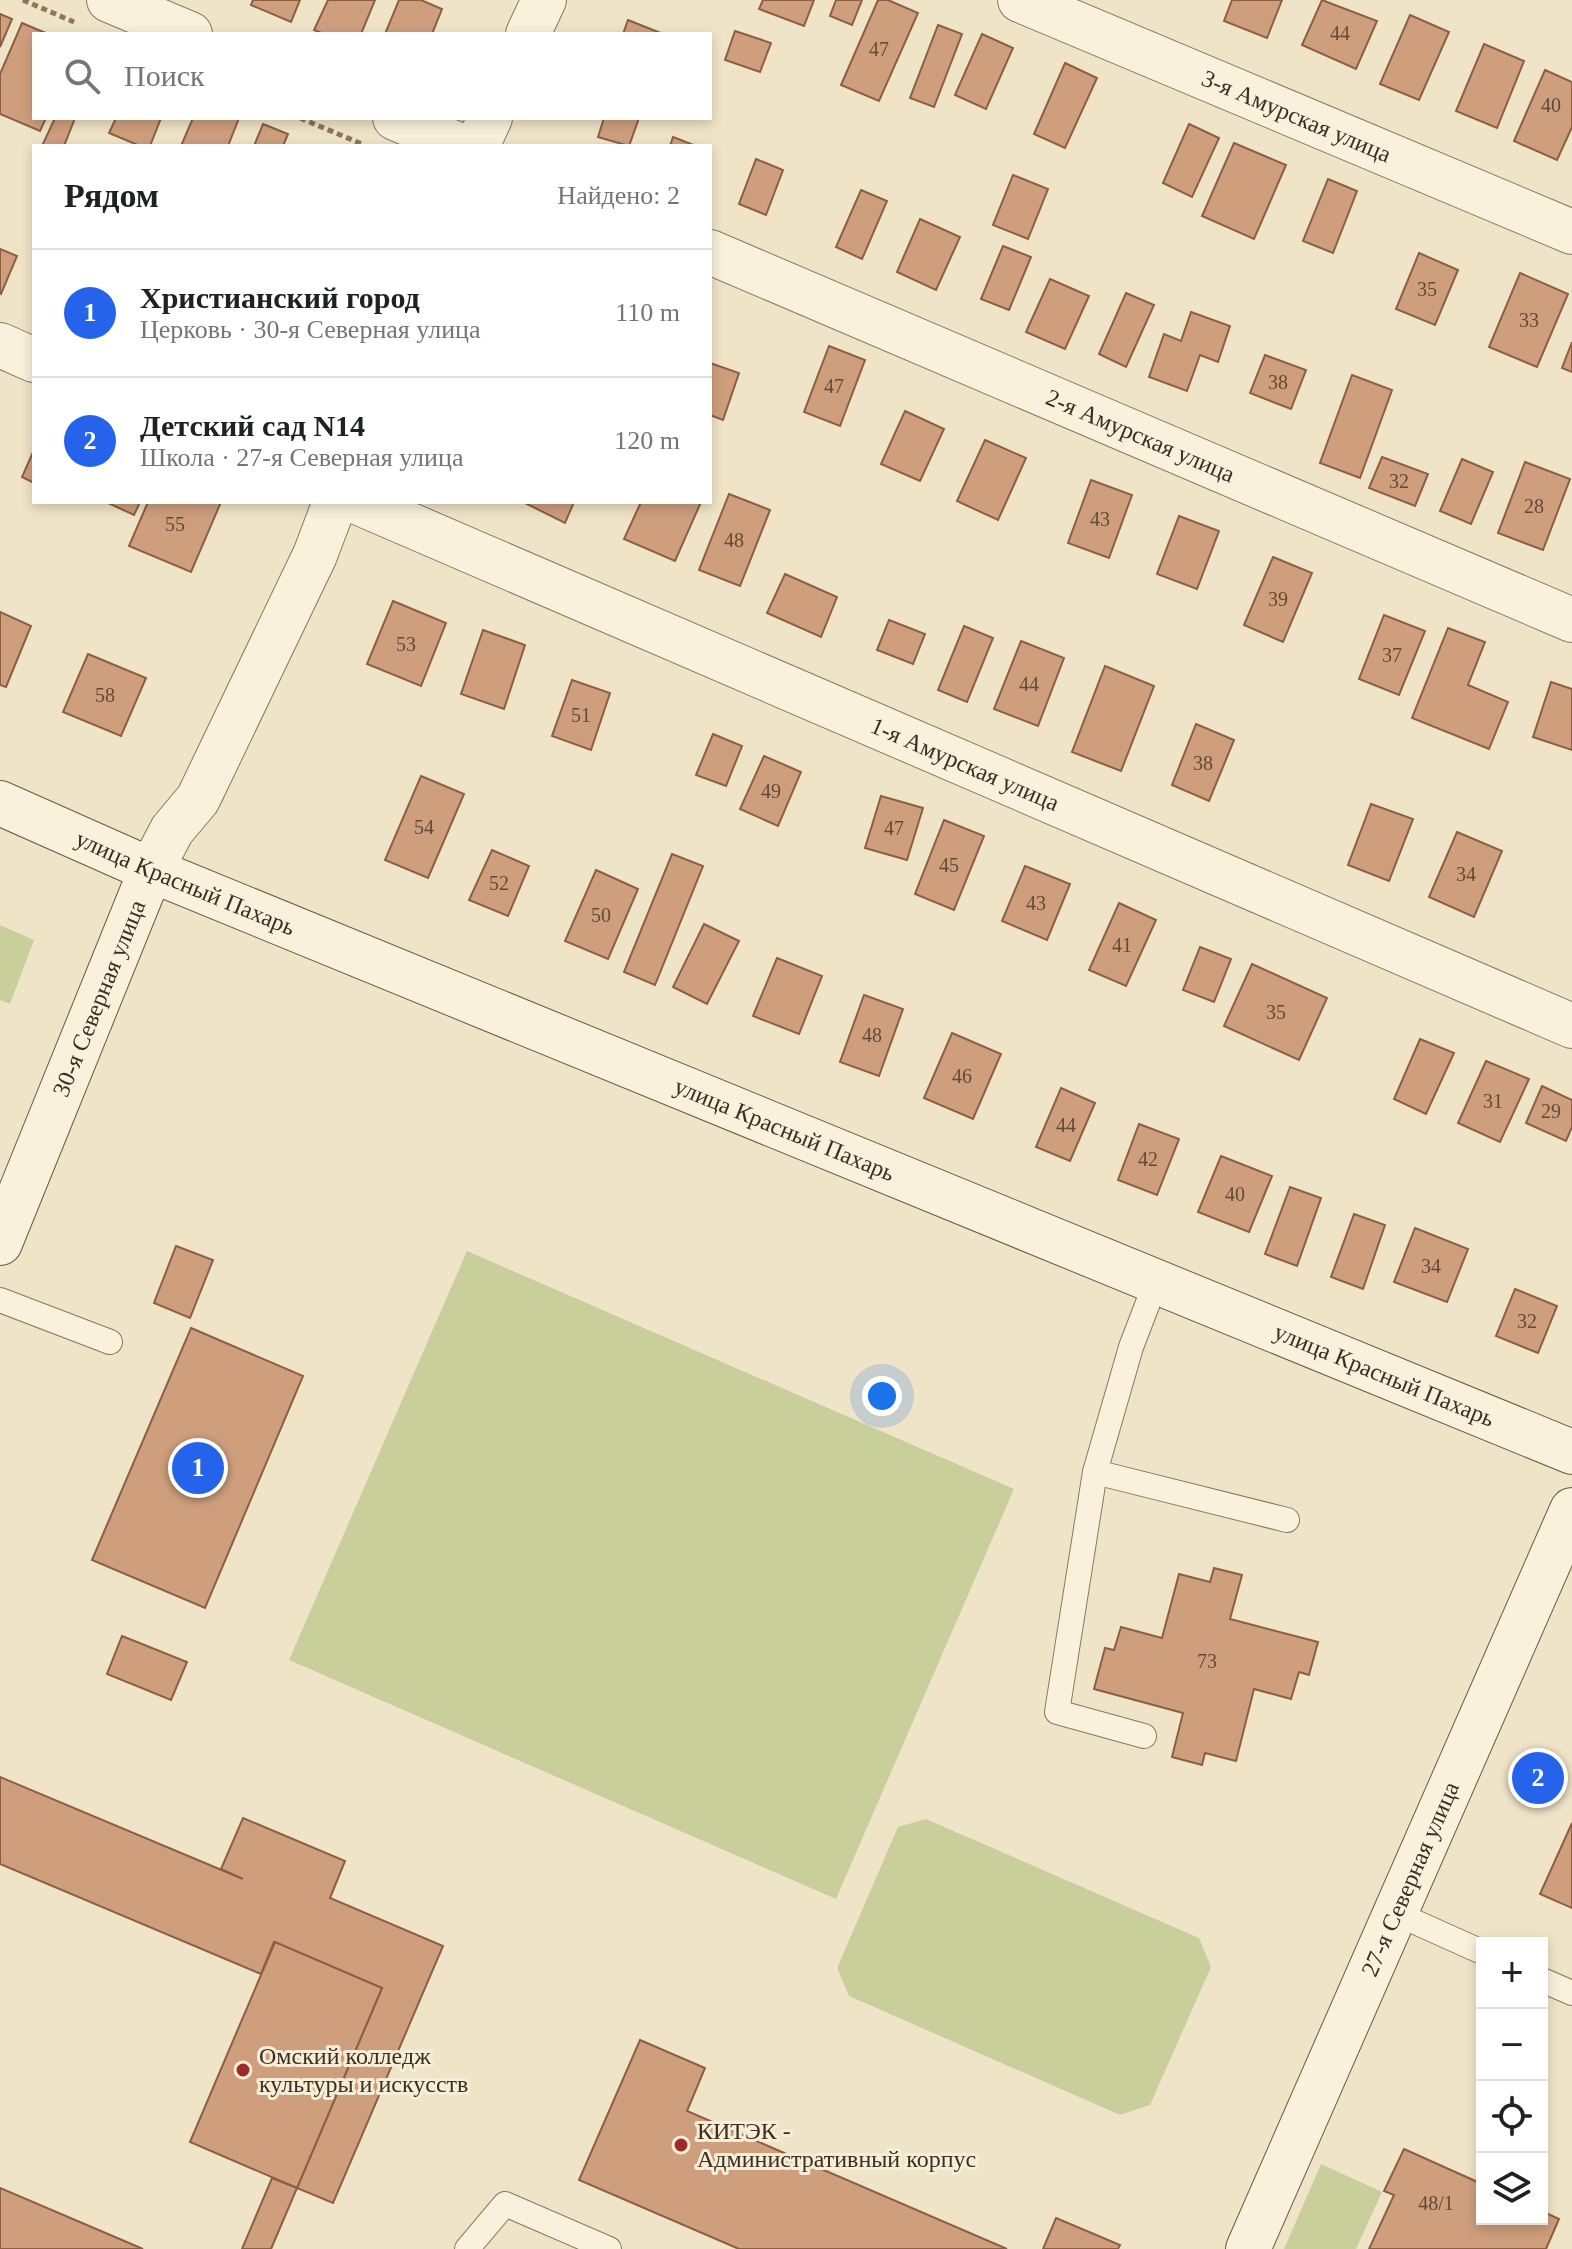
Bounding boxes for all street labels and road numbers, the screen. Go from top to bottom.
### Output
street label: 3-я Амурская улица [1198,65,1395,168]
street label: 2-я Амурская улица [1042,384,1239,488]
street label: 1-я Амурская улица [867,712,1063,816]
street label: улица Красный Пахарь [72,825,299,941]
street label: 30-я Северная улица [48,896,151,1100]
street label: улица Красный Пахарь [671,1073,899,1186]
street label: улица Красный Пахарь [1270,1318,1498,1432]
street label: 27-я Северная улица [1356,1777,1464,1980]

